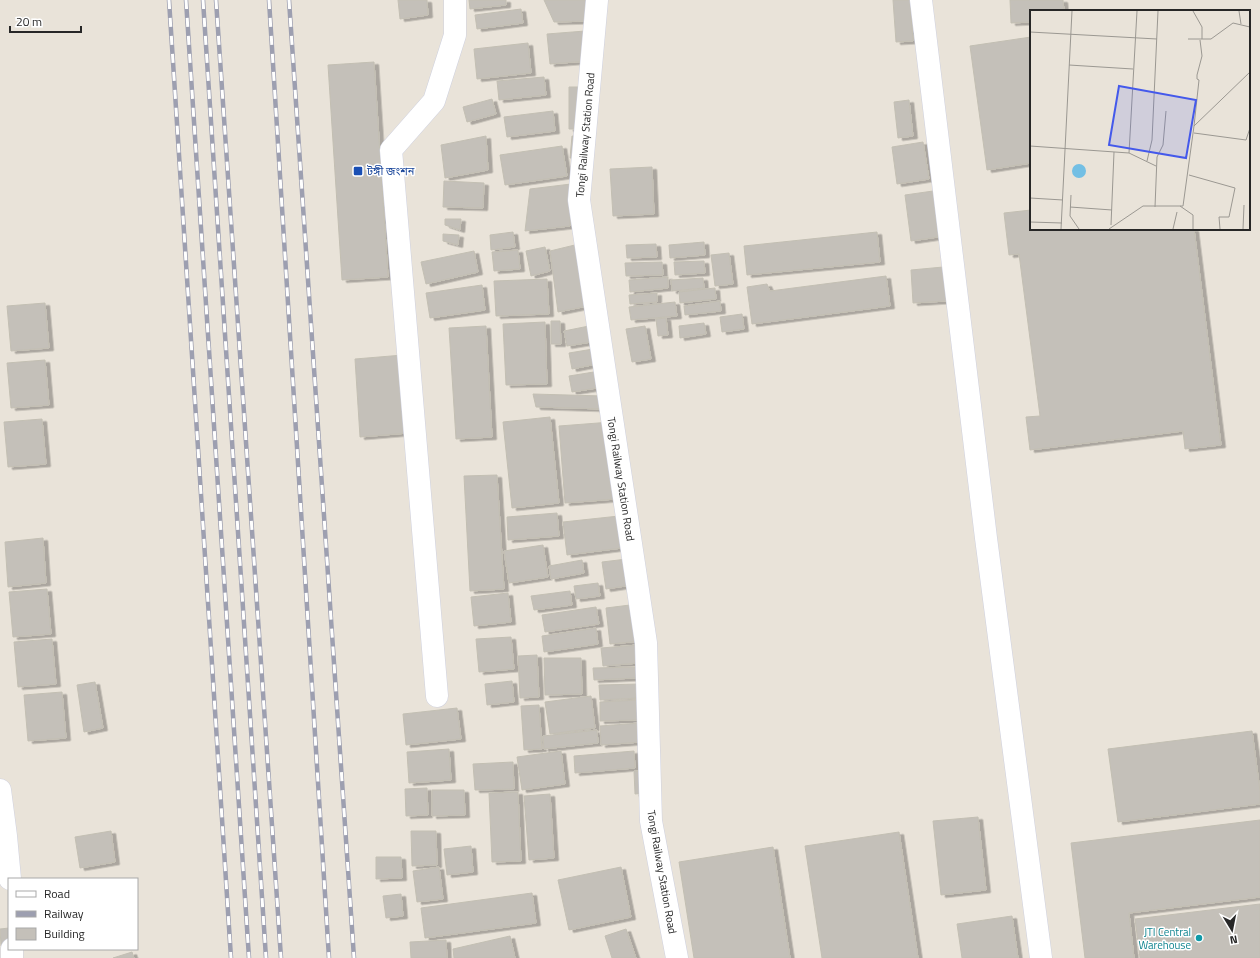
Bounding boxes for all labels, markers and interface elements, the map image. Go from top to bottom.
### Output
scale bar [10,8,81,34]
inset map [1030,10,1250,230]
text: 20 m [16,12,42,31]
street label: Tongi Railway Station Road [572,72,598,198]
place label: টঙ্গী জংশন [366,163,415,179]
marker: টঙ্গী জংশন [352,165,364,177]
street label: Tongi Railway Station Road [603,416,639,542]
street label: Tongi Railway Station Road [643,809,681,935]
legend [8,878,138,950]
text: Road [44,884,70,903]
text: Railway [44,904,84,923]
north arrow [1212,910,1252,950]
text: Building [44,924,85,943]
place label: JTI Central Warehouse [1138,924,1191,953]
text: N [1229,931,1239,948]
marker: JTI Central Warehouse [1194,933,1204,943]

